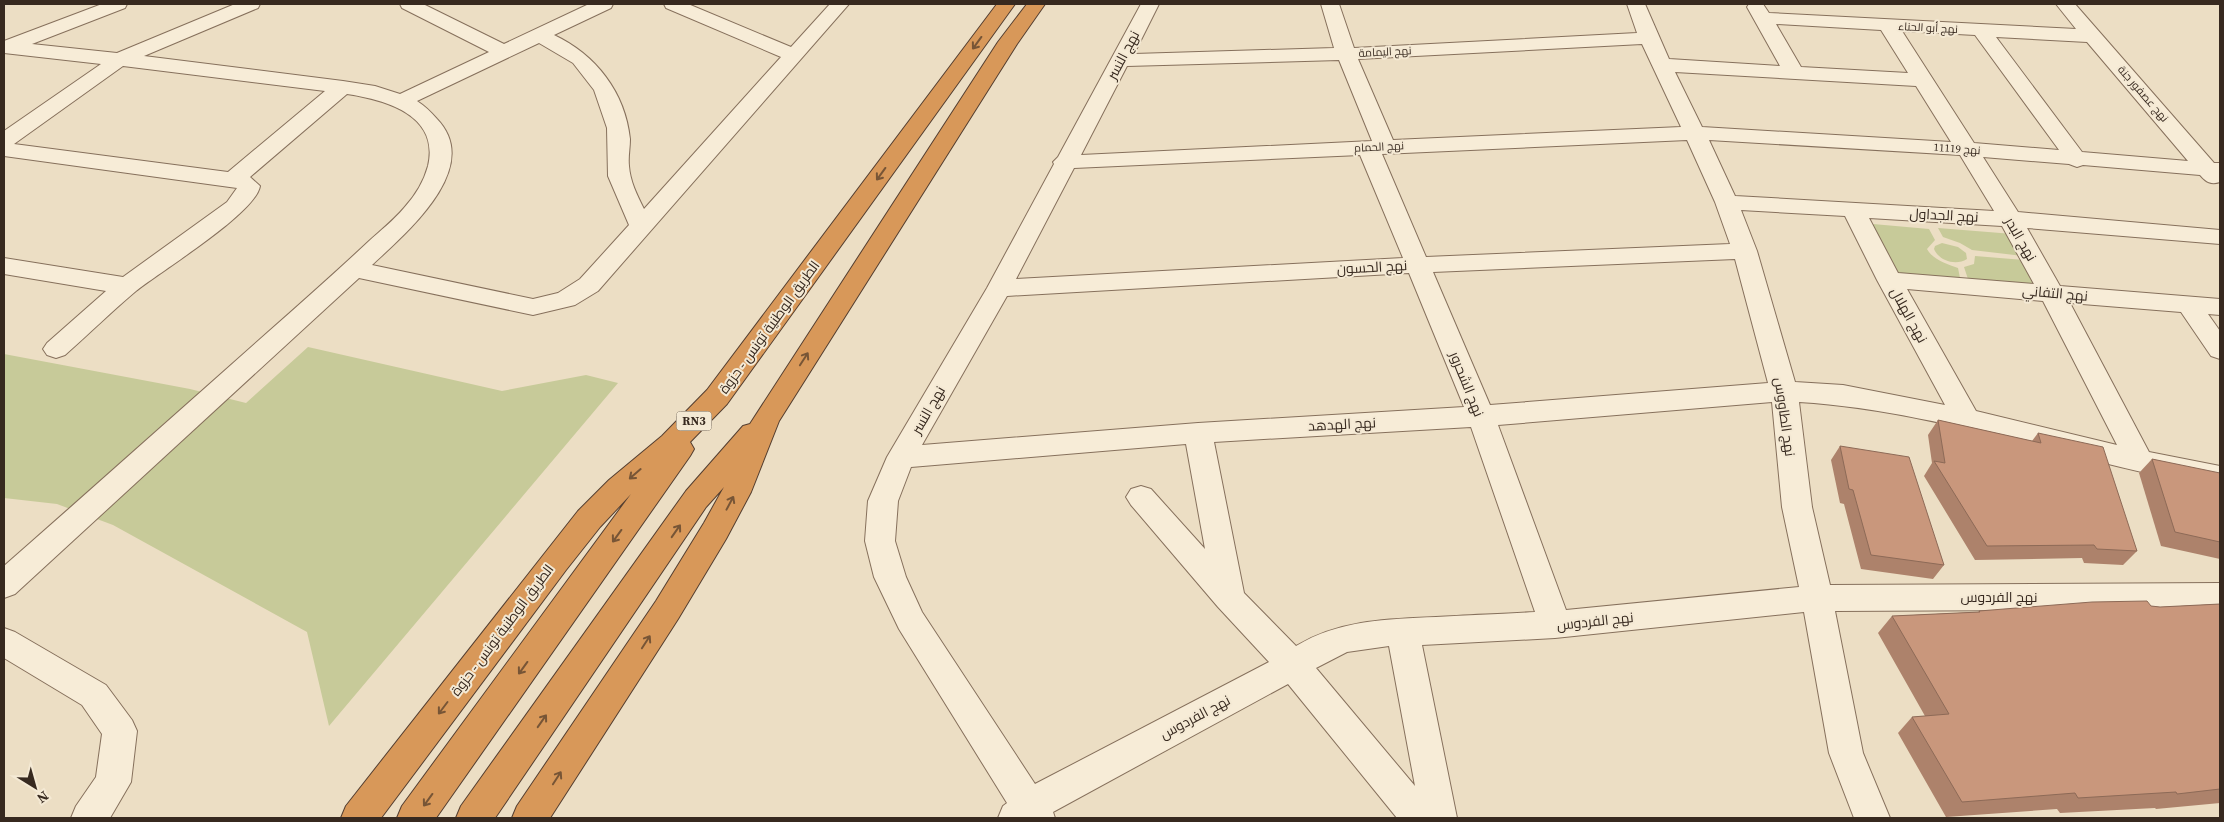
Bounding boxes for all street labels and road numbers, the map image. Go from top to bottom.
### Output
street label: نهج أبو الحناء [1898,19,1958,37]
street label: نهج النسر [1101,27,1144,84]
street label: نهج اليمامة [1358,43,1412,61]
street label: نهج عصفور جنة [2114,63,2172,125]
street label: نهج الحمام [1354,138,1404,156]
street label: نهج 11119 [1933,140,1981,158]
street label: نهج الجداول [1909,203,1979,227]
street label: نهج البدر [2000,212,2042,265]
street label: نهج الحسون [1336,255,1408,279]
street label: الطريق الوطنية تونس - حزوة [714,256,824,398]
street label: نهج التفاني [2021,280,2089,308]
street label: نهج الهلال [1886,284,1932,346]
street label: نهج الشحرور [1444,347,1489,420]
street label: نهج الطاووس [1770,376,1800,458]
street label: نهج النسر [906,382,950,439]
road number: RN3 [676,412,712,431]
street label: نهج الهدهد [1308,412,1376,436]
street label: الطريق الوطنية تونس - حزوة [446,560,558,700]
street label: نهج الفردوس [1960,587,2038,607]
street label: نهج الفردوس [1556,607,1634,635]
street label: نهج الفردوس [1156,690,1234,744]

